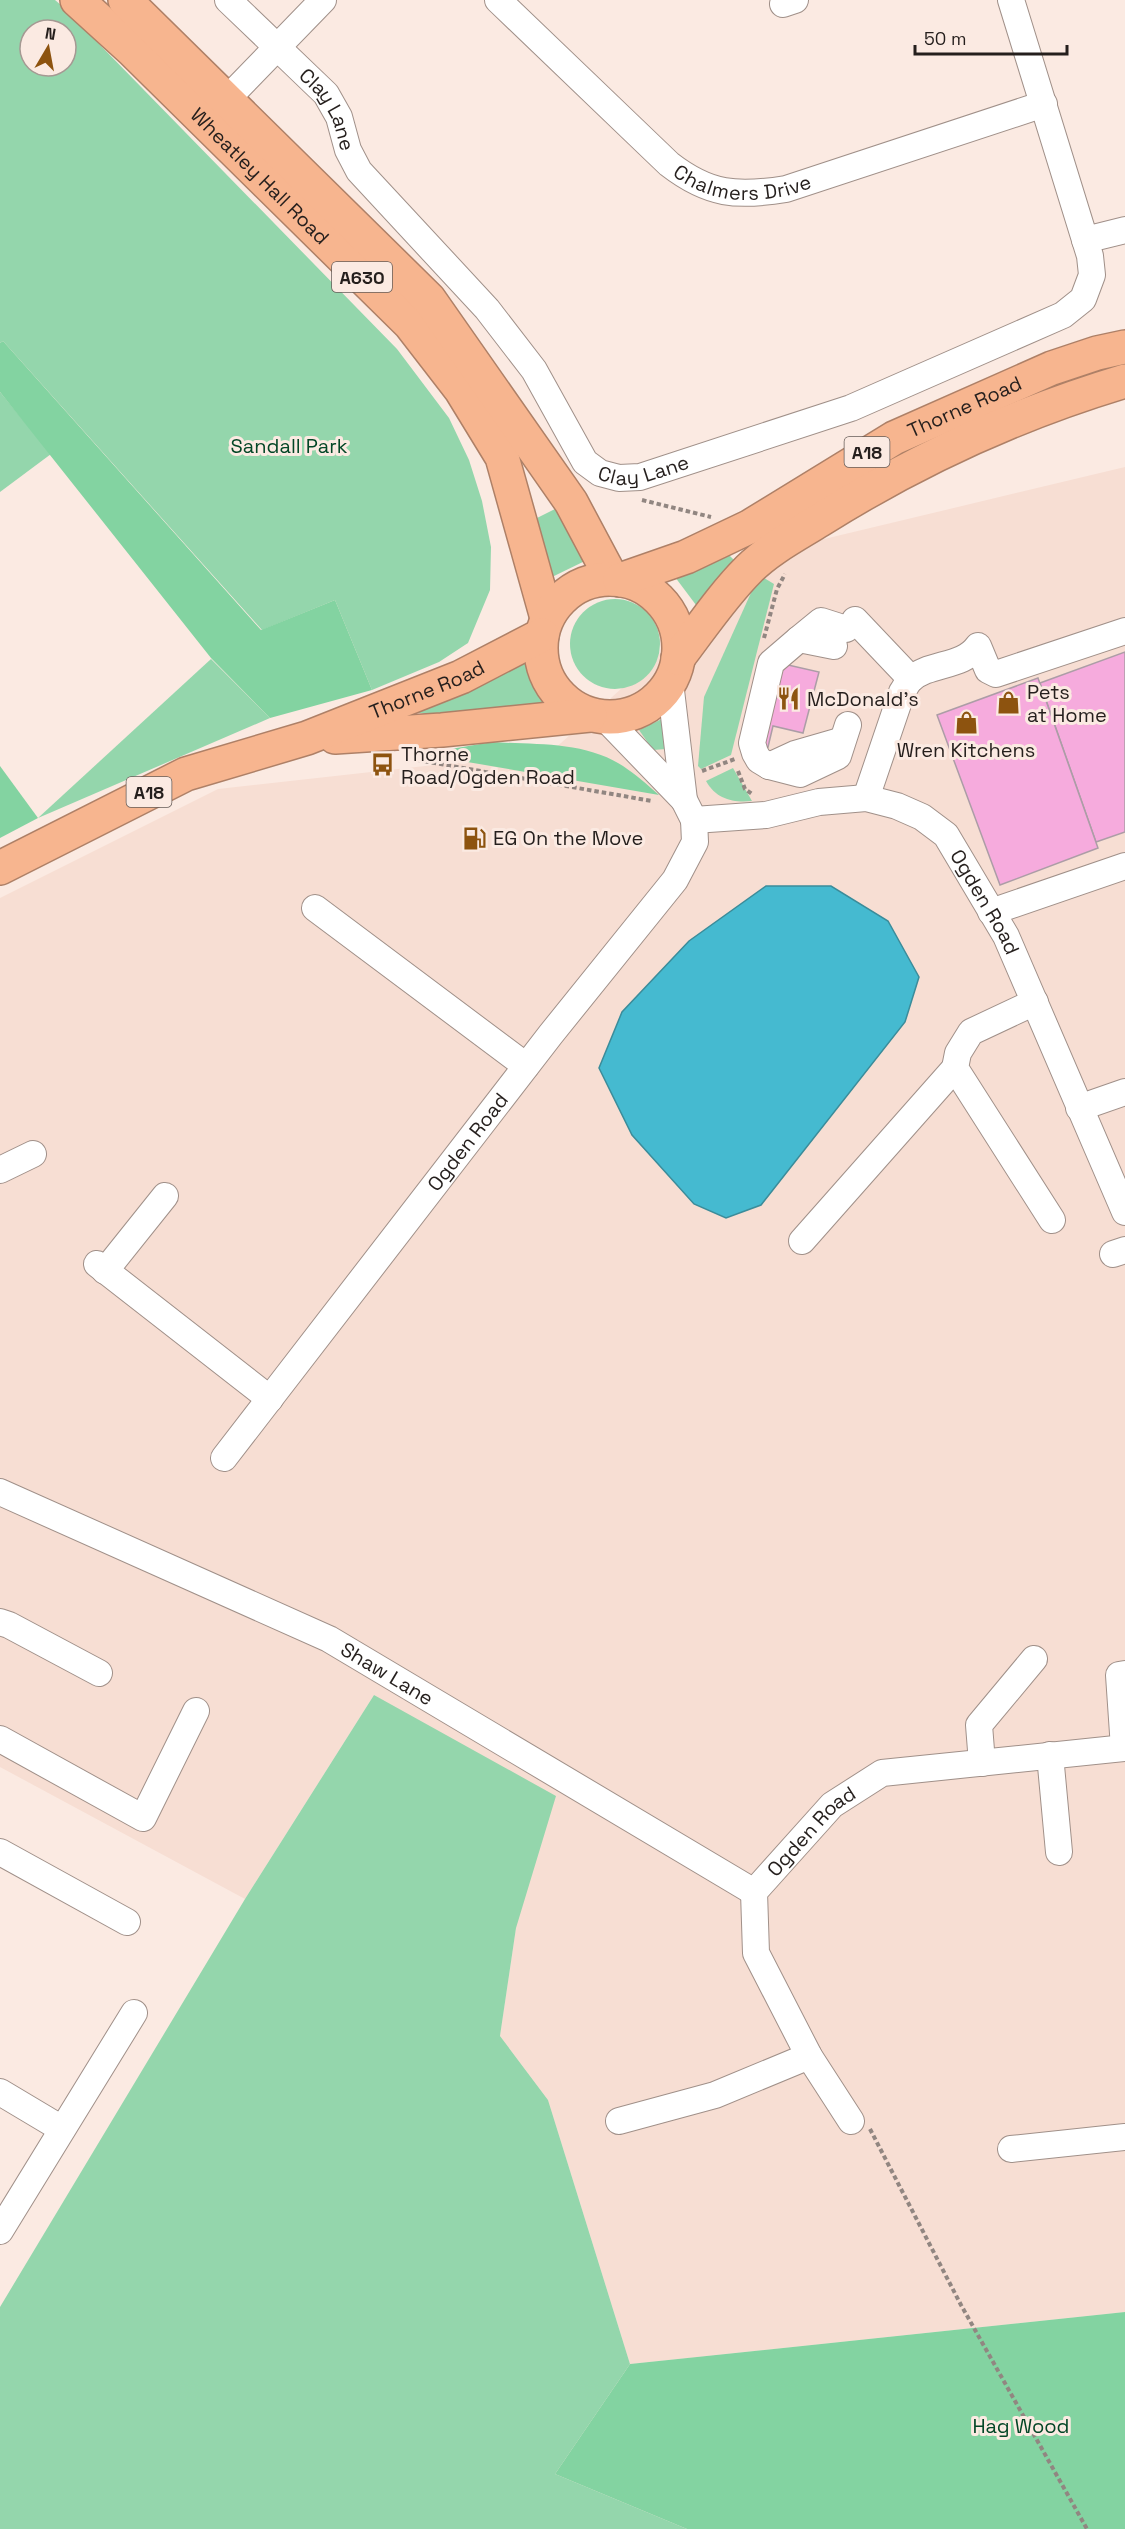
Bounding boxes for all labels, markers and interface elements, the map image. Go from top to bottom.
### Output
north arrow [18,18,78,78]
scale bar [915,18,1066,56]
text: N [43,22,58,45]
text: 50 m [924,27,966,50]
street label: Clay Lane [294,62,361,153]
street label: Wheatley Hall Road [185,102,335,250]
street label: Chalmers Drive [669,158,814,206]
road number: A630 [332,262,392,292]
street label: Thorne Road [903,370,1026,443]
park label: Sandall Park [231,433,348,459]
road number: A18 [844,437,890,467]
street label: Clay Lane [595,449,692,491]
street label: Thorne Road [366,654,489,725]
place label: Pets at Home [1027,679,1107,728]
restaurant icon: McDonald's [776,686,802,712]
place label: McDonald's [807,686,919,712]
shop icon: Pets at Home [996,690,1022,716]
shop icon: Wren Kitchens [953,709,979,735]
place label: Wren Kitchens [897,737,1035,763]
place label: Thorne Road/Ogden Road [401,741,575,790]
bus stop icon: Thorne Road/Ogden Road [370,752,396,778]
road number: A18 [126,777,172,807]
fuel station icon: EG On the Move [462,825,488,851]
place label: EG On the Move [493,825,643,851]
street label: Ogden Road [944,845,1025,958]
street label: Ogden Road [421,1088,514,1197]
street label: Shaw Lane [336,1636,438,1711]
street label: Ogden Road [761,1780,861,1882]
park label: Hag Wood [972,2413,1070,2439]

